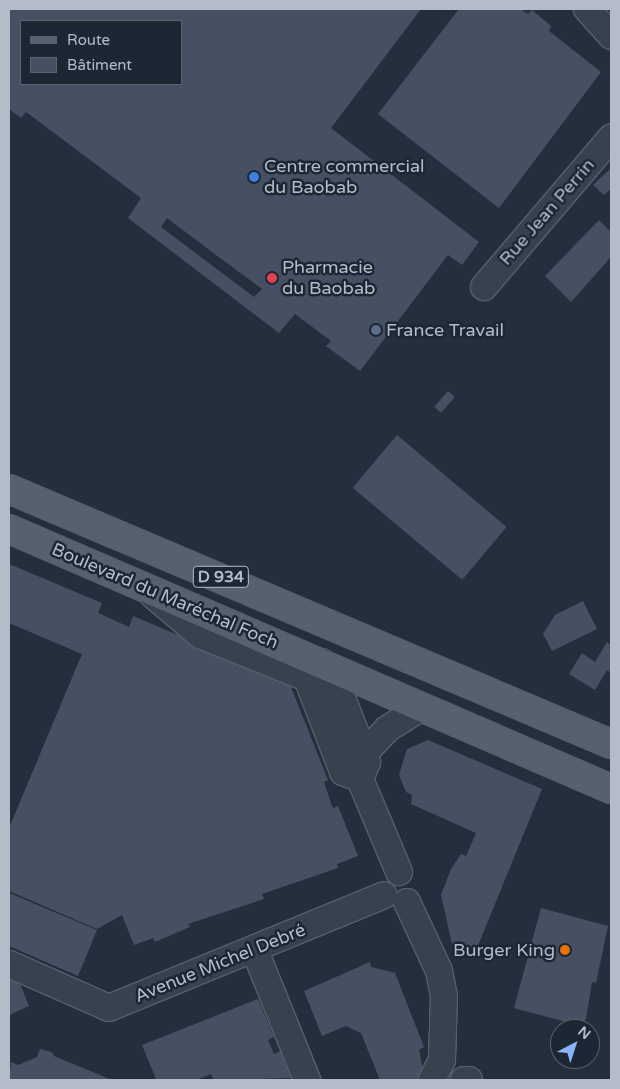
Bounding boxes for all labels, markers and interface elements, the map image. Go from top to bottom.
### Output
legend [20,20,182,85]
text: Route [67,31,110,49]
text: Bâtiment [67,56,132,74]
street label: Rue Jean Perrin [495,154,599,270]
place label: Centre commercial du Baobab [264,156,425,198]
marker: Centre commercial du Baobab [248,171,260,183]
place label: Pharmacie du Baobab [282,257,375,300]
marker: Pharmacie du Baobab [266,272,278,284]
place label: France Travail [386,319,504,341]
marker: France Travail [370,324,382,336]
street label: Boulevard du Maréchal Foch [48,538,282,654]
road number: D 934 [192,564,250,590]
street label: Avenue Michel Debré [131,919,309,1007]
place label: Burger King [453,939,555,961]
marker: Burger King [559,944,571,956]
north arrow [550,1019,600,1069]
text: N [575,1023,594,1043]

